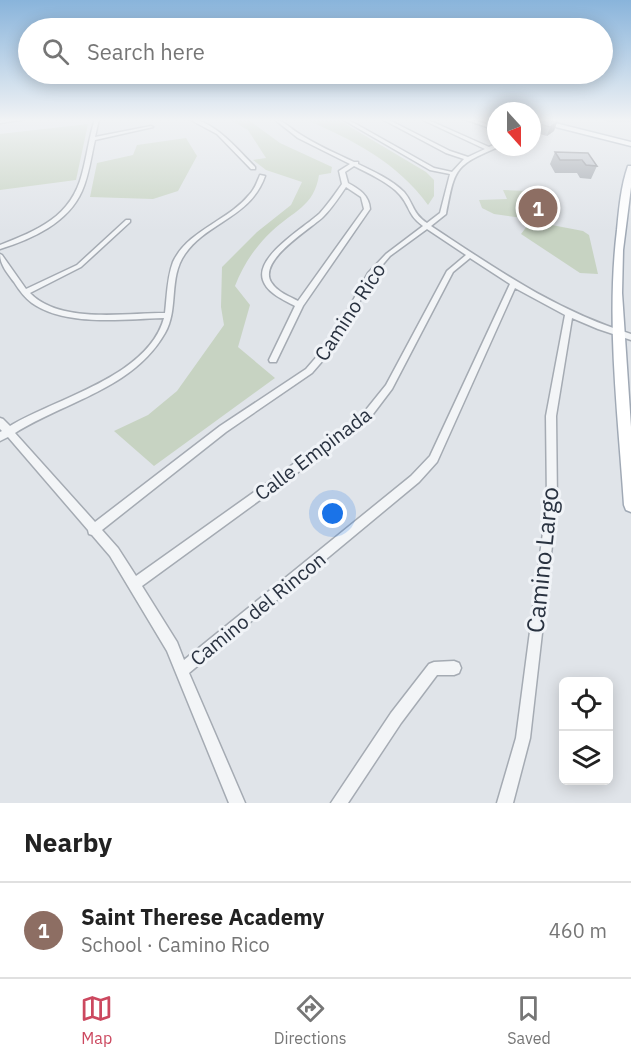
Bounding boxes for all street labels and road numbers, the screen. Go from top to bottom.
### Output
street label: Camino Rico [308,258,391,366]
street label: Calle Empinada [249,401,377,506]
street label: Camino Largo [518,485,566,634]
street label: Camino del Rincon [184,545,331,672]

